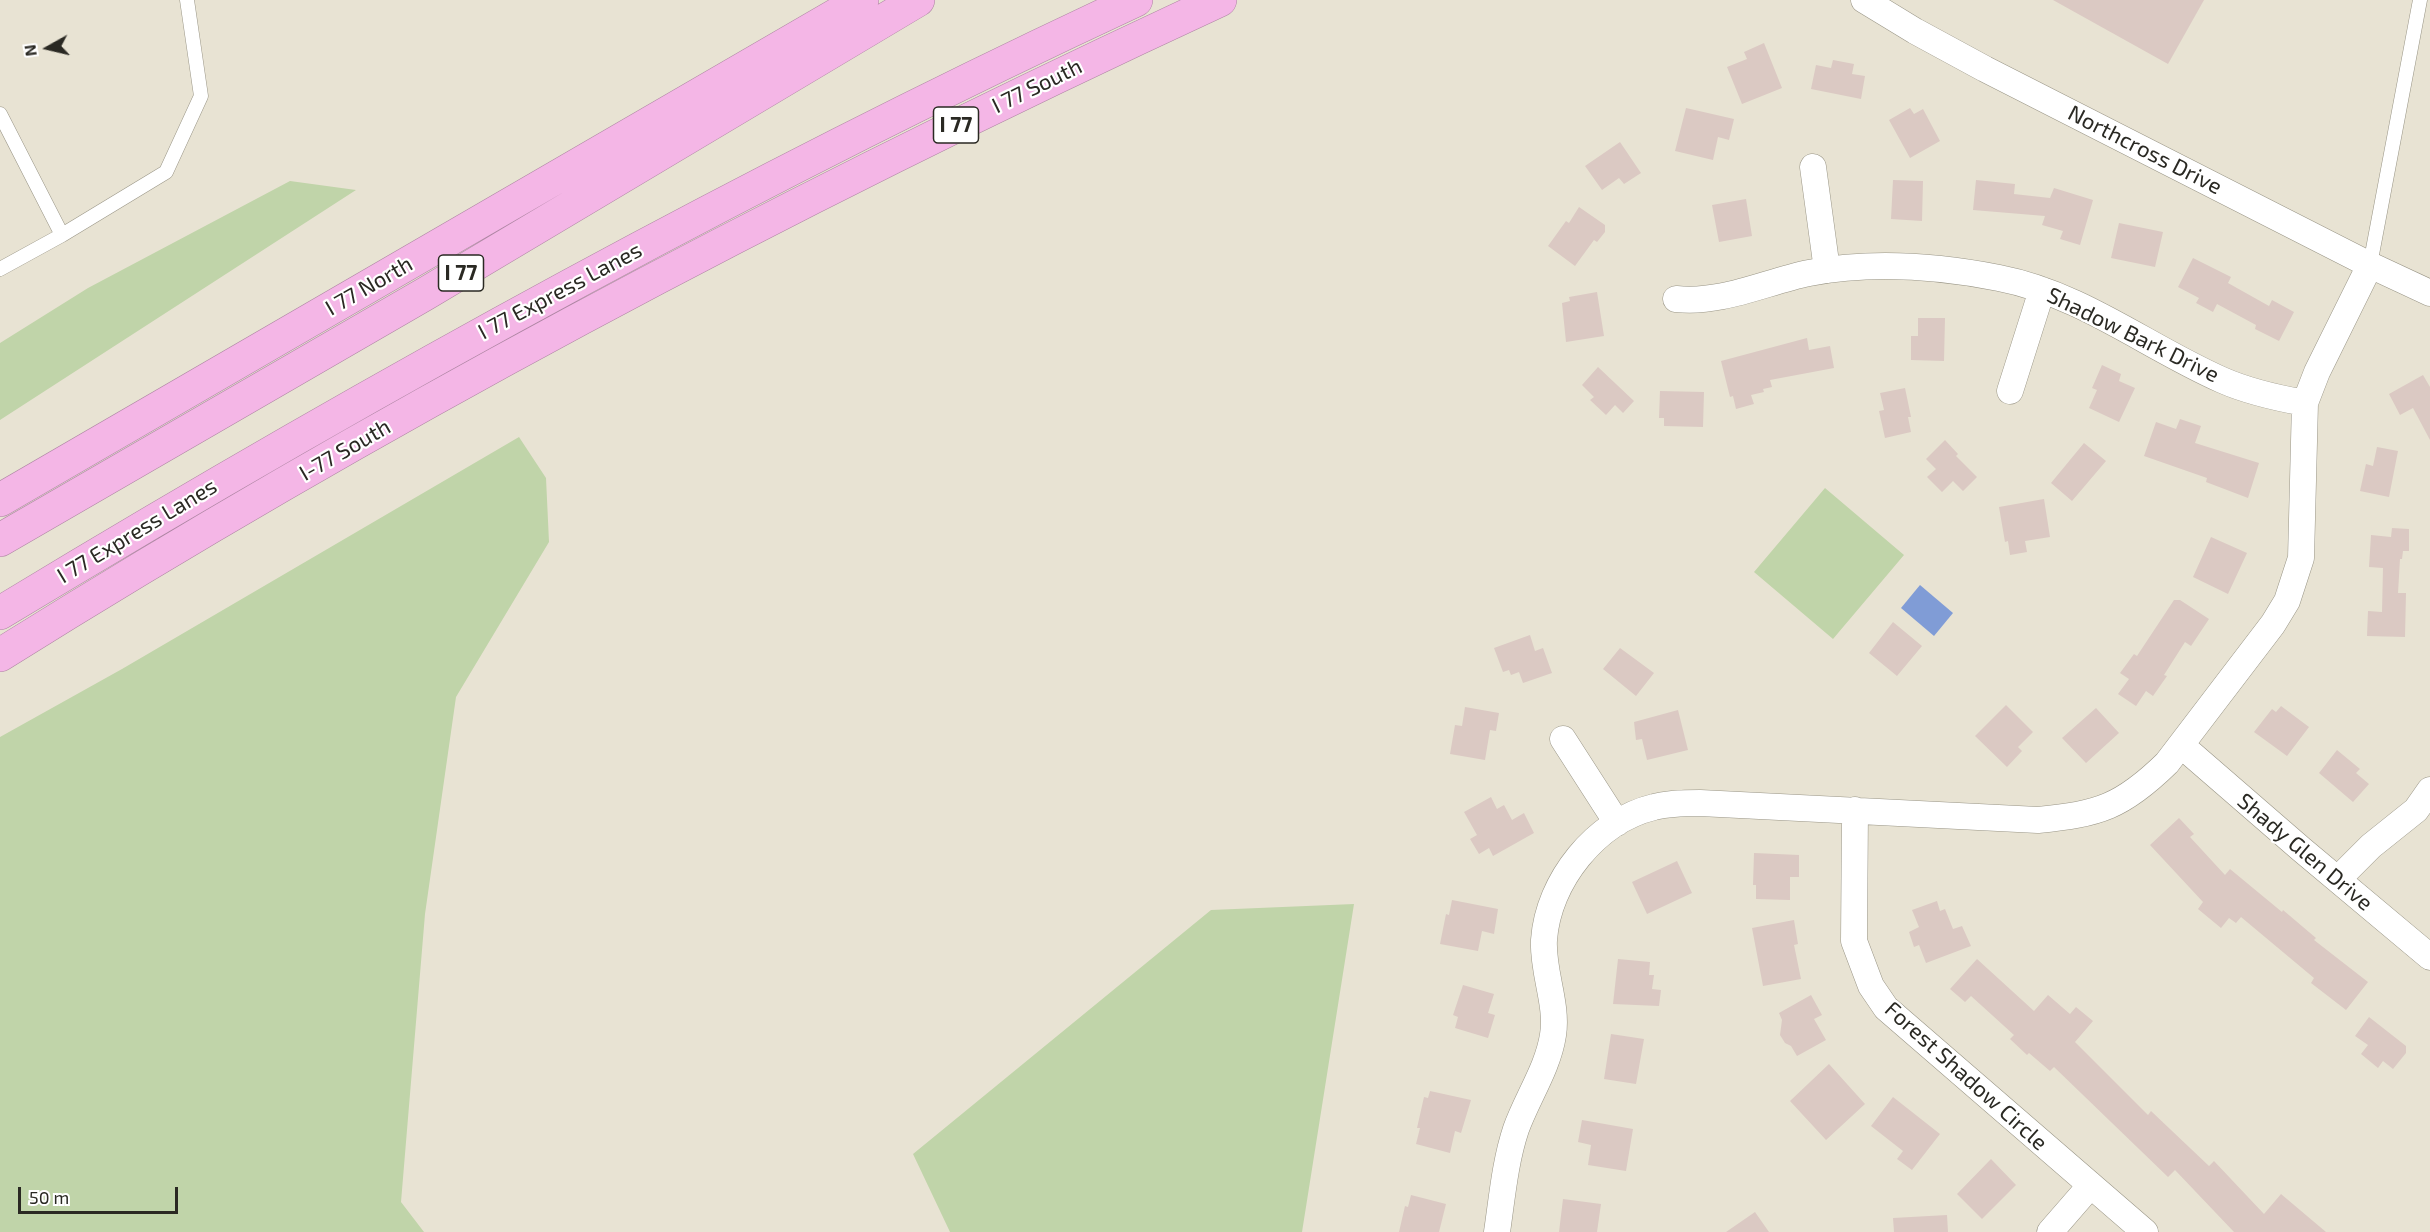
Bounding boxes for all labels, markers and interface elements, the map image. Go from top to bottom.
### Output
north arrow [18,18,78,78]
text: N [19,44,40,58]
street label: I 77 South [988,53,1086,119]
street label: Northcross Drive [2064,100,2226,200]
road number: I 77 [934,107,978,143]
street label: I 77 Express Lanes [474,237,646,345]
street label: I 77 North [321,251,417,321]
road number: I 77 [438,255,484,291]
street label: Shadow Bark Drive [2043,282,2223,388]
street label: I-77 South [295,413,395,487]
street label: I 77 Express Lanes [52,473,222,589]
street label: Shady Glen Drive [2232,788,2378,916]
street label: Forest Shadow Circle [1879,996,2053,1156]
scale bar [21,1175,182,1213]
text: 50 m [29,1186,69,1208]

